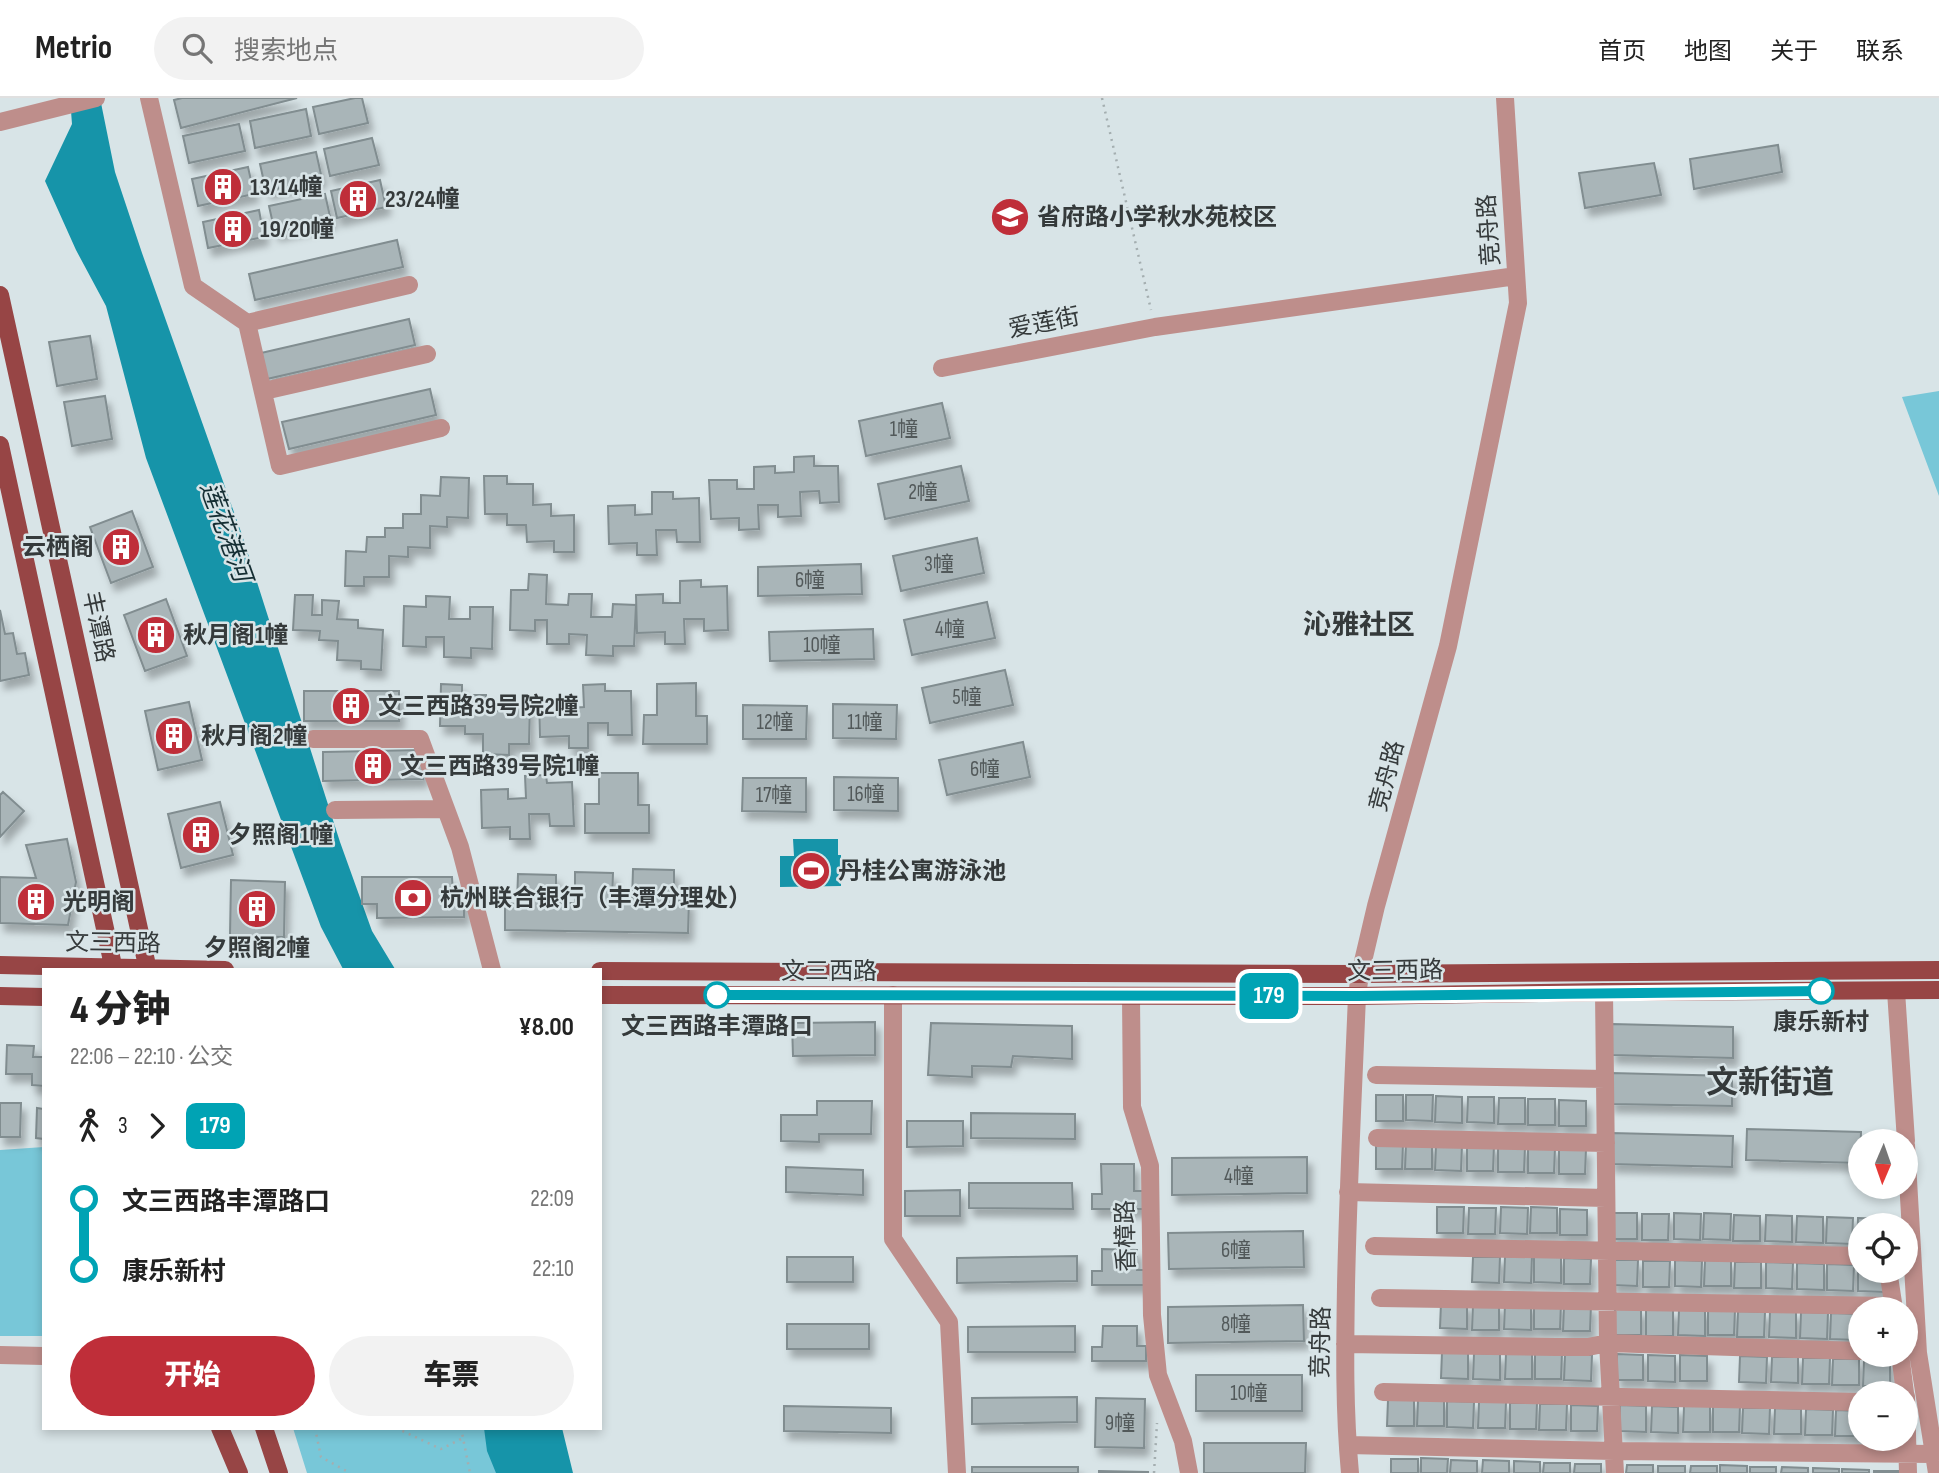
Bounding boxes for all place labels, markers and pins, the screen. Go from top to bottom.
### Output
building icon: 13/14幢 [202,166,244,208]
place label: 13/14幢 [250,173,323,202]
building icon: 23/24幢 [337,178,379,220]
place label: 23/24幢 [385,185,460,214]
school or university icon: 省府路小学秋水苑校区 [989,196,1031,238]
place label: 省府路小学秋水苑校区 [1037,203,1277,232]
building icon: 19/20幢 [212,208,254,250]
place label: 19/20幢 [260,215,335,244]
building icon: 云栖阁 [100,526,142,568]
place label: 云栖阁 [22,533,94,562]
building icon: 秋月阁1幢 [135,614,177,656]
place label: 秋月阁1幢 [183,621,288,650]
building icon: 文三西路39号院2幢 [330,685,372,727]
place label: 文三西路39号院2幢 [378,692,579,721]
building icon: 秋月阁2幢 [153,715,195,757]
place label: 秋月阁2幢 [201,722,308,751]
building icon: 文三西路39号院1幢 [352,745,394,787]
place label: 文三西路39号院1幢 [400,752,600,781]
building icon: 夕照阁1幢 [180,814,222,856]
place label: 夕照阁1幢 [228,821,333,850]
sports icon: 丹桂公寓游泳池 [790,850,832,892]
place label: 丹桂公寓游泳池 [838,857,1006,886]
bank icon: 杭州联合银行（丰潭分理处） [392,877,434,919]
building icon: 光明阁 [15,881,57,923]
place label: 杭州联合银行（丰潭分理处） [440,884,752,913]
place label: 光明阁 [63,888,135,917]
building icon: 夕照阁2幢 [236,888,278,930]
place label: 夕照阁2幢 [204,934,310,963]
marker: 康乐新村 [1808,978,1834,1004]
marker: 文三西路丰潭路口 [704,982,730,1008]
place label: 康乐新村 [1773,1008,1869,1037]
place label: 文三西路丰潭路口 [621,1012,813,1041]

